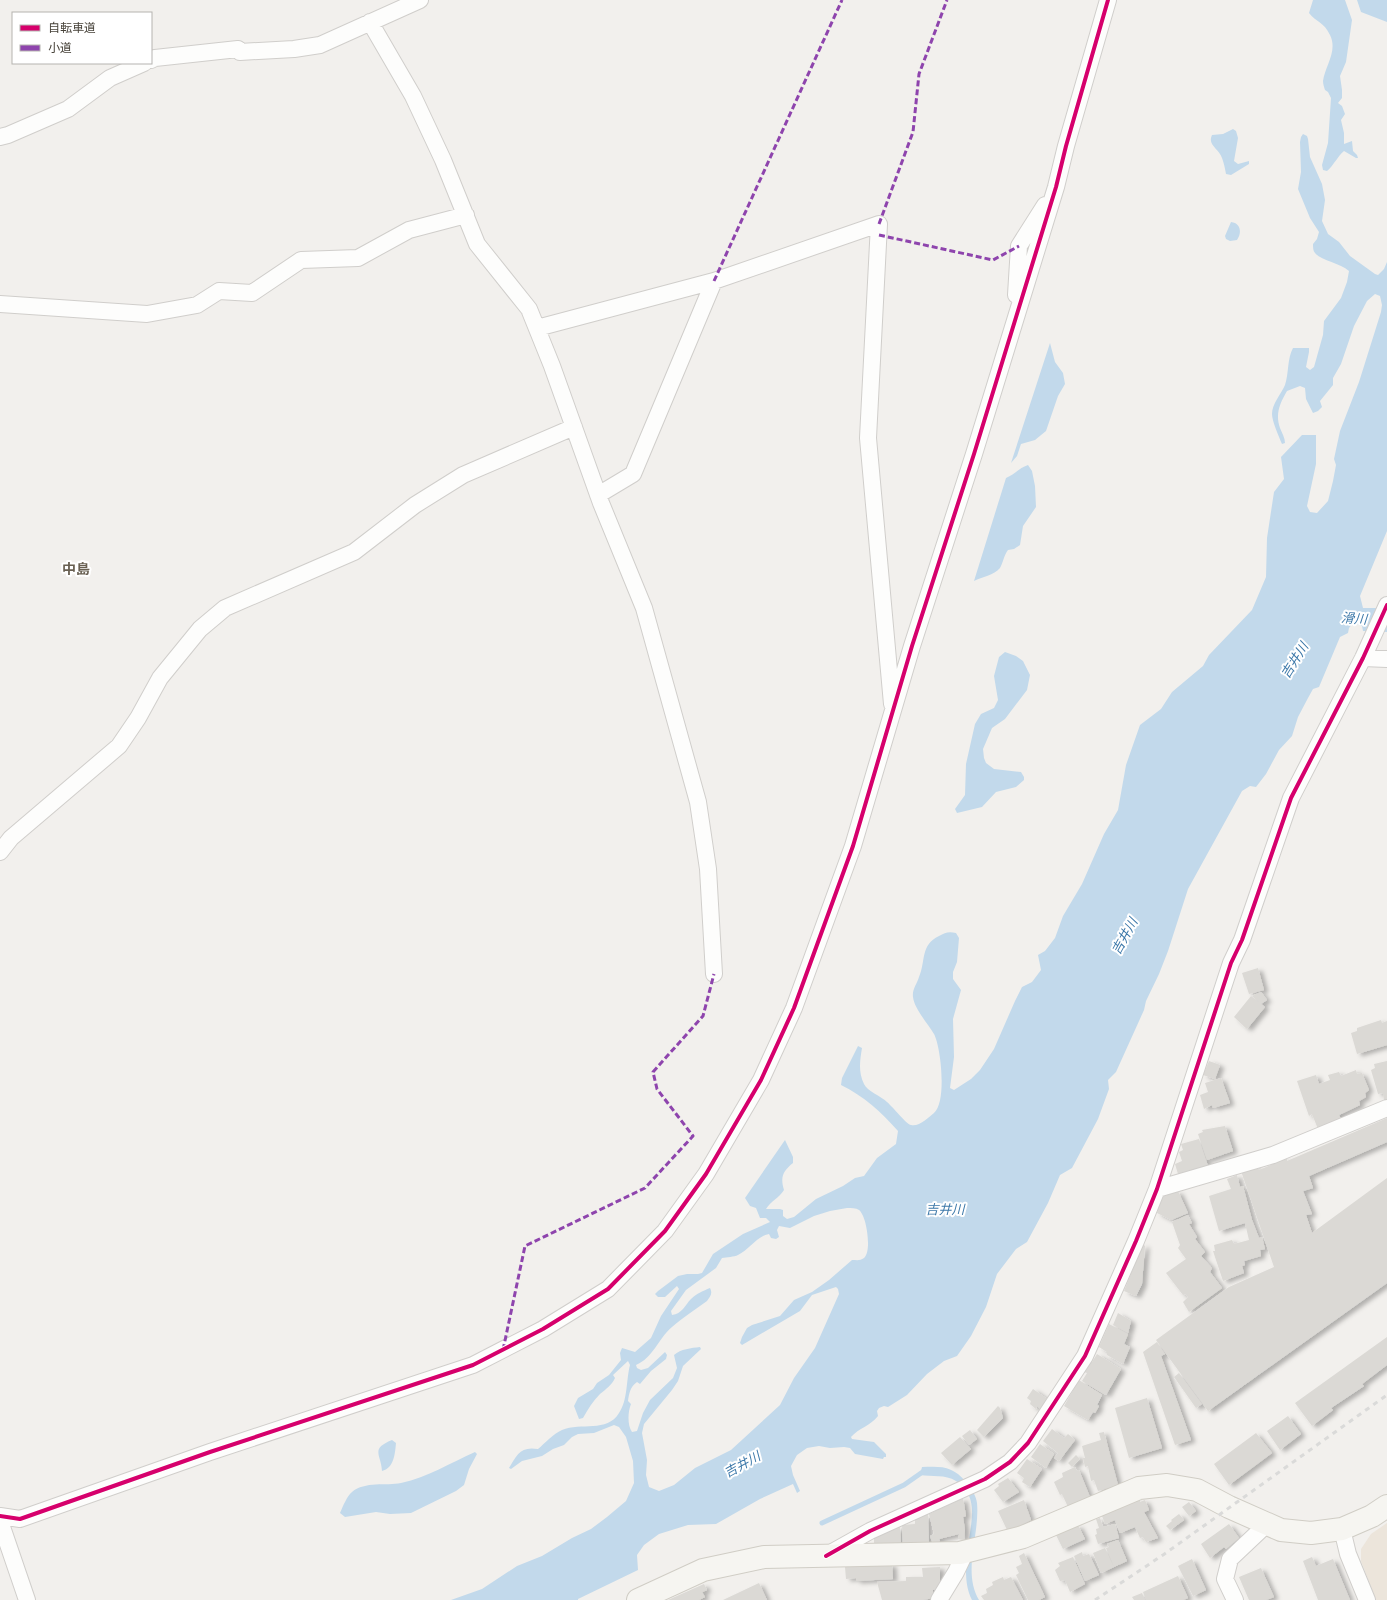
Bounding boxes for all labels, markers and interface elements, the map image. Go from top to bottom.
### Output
legend [12,12,152,64]
text: 自転車道 [48,20,96,35]
text: 小道 [48,40,72,55]
district label: 中島 [62,560,90,577]
water label: 滑川 [1340,609,1370,627]
water label: 吉井川 [1277,638,1312,681]
water label: 吉井川 [1108,913,1141,957]
water label: 吉井川 [925,1201,966,1217]
water label: 吉井川 [721,1447,765,1480]

